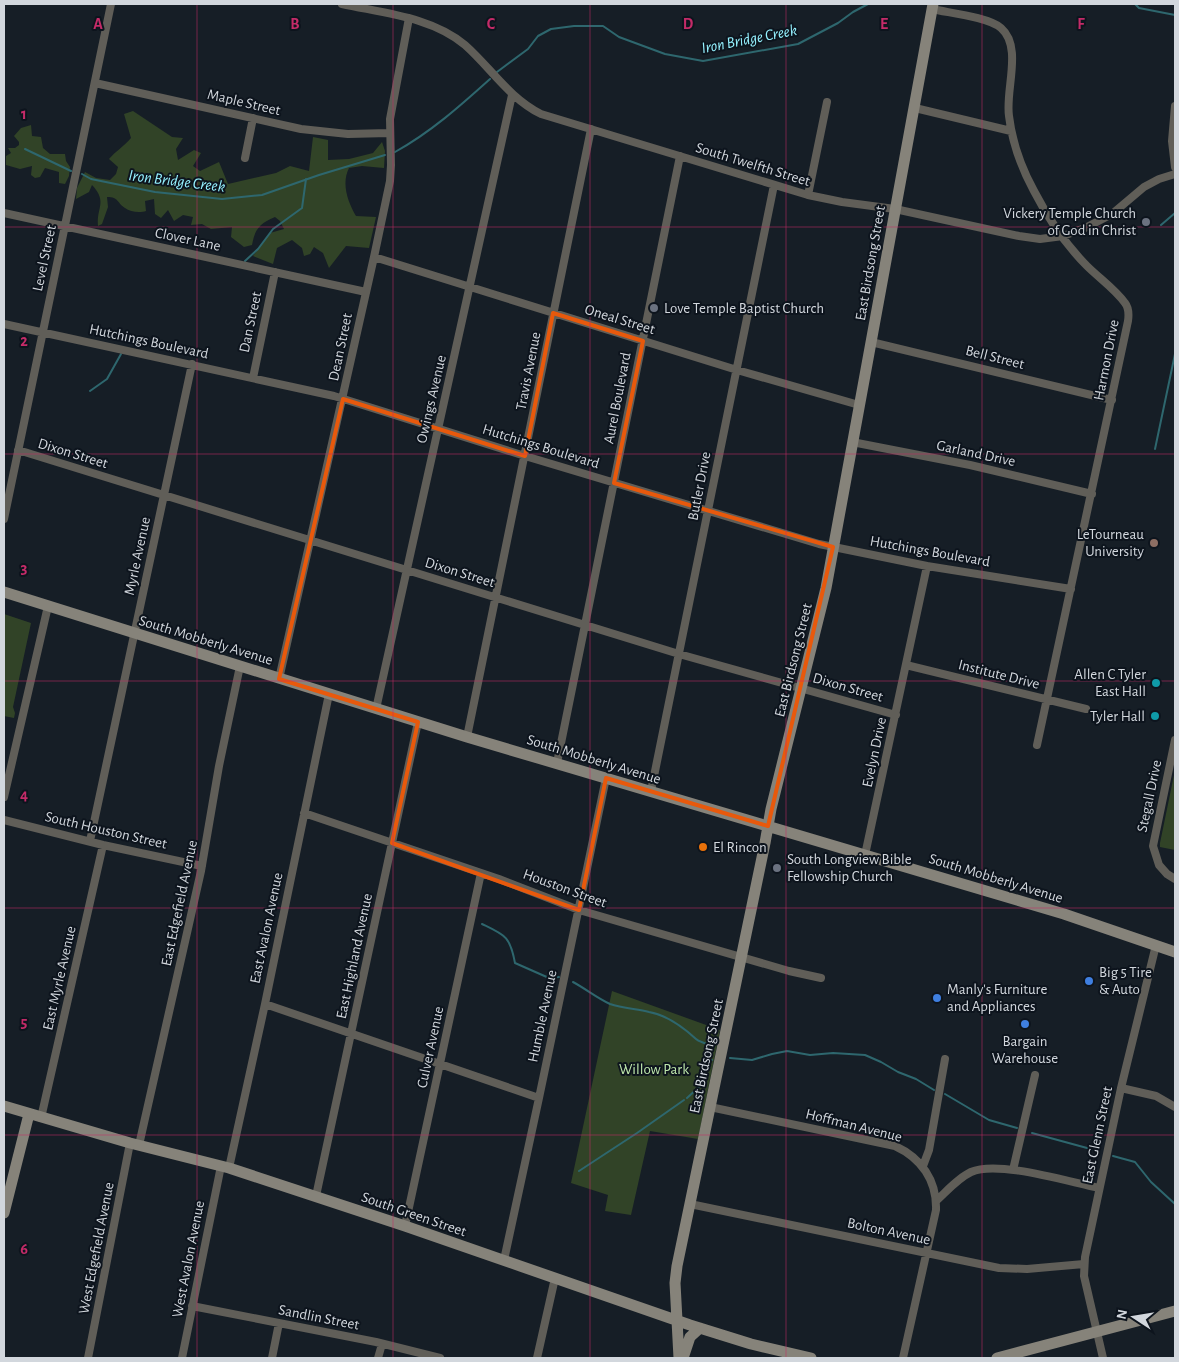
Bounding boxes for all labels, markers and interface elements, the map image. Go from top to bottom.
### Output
text: A [93,16,103,32]
text: B [290,16,300,32]
text: C [487,16,496,32]
text: D [683,16,694,32]
text: E [880,16,888,32]
text: F [1077,16,1085,32]
water label: Iron Bridge Creek [700,22,798,56]
street label: Maple Street [206,87,282,118]
text: 1 [21,106,27,122]
street label: South Twelfth Street [694,140,812,189]
water label: Iron Bridge Creek [128,167,226,195]
street label: East Birdsong Street [853,204,888,322]
place label: Vickery Temple Church of God in Christ [1003,206,1136,238]
marker: Vickery Temple Church of God in Christ [1140,216,1152,228]
street label: Level Street [30,223,59,293]
street label: Clover Lane [154,225,222,254]
street label: Dan Street [237,290,264,354]
place label: Love Temple Baptist Church [664,301,824,316]
street label: Oneal Street [583,302,657,337]
marker: Love Temple Baptist Church [648,302,660,314]
street label: Dean Street [326,312,355,382]
street label: Harmon Drive [1091,318,1122,402]
street label: Hutchings Boulevard [88,322,210,362]
street label: Travis Avenue [514,331,543,412]
text: 2 [20,333,28,349]
street label: Bell Street [964,343,1026,372]
street label: Aurel Boulevard [601,351,634,445]
street label: Owings Avenue [414,353,449,445]
street label: Hutchings Boulevard [480,422,601,471]
street label: Dixon Street [36,436,110,471]
street label: Garland Drive [935,438,1017,469]
street label: Butler Drive [685,450,714,522]
street label: Myrle Avenue [122,516,153,597]
place label: LeTourneau University [1077,527,1145,559]
street label: Hutchings Boulevard [869,534,991,569]
marker: LeTourneau University [1148,537,1160,549]
street label: Dixon Street [423,555,497,590]
text: 3 [21,560,28,576]
street label: East Birdsong Street [772,602,815,718]
street label: South Mobberly Avenue [137,613,275,668]
street label: Institute Drive [957,657,1041,692]
place label: Allen C Tyler East Hall [1074,667,1146,699]
street label: Dixon Street [811,670,885,705]
marker: Allen C Tyler East Hall [1150,677,1162,689]
place label: Tyler Hall [1090,709,1145,724]
marker: Tyler Hall [1149,710,1161,722]
street label: Evelyn Drive [860,716,889,789]
street label: South Mobberly Avenue [525,732,663,787]
street label: Stegall Drive [1135,758,1164,834]
text: 4 [20,787,28,803]
street label: South Houston Street [43,809,169,852]
street label: East Edgefield Avenue [159,839,200,967]
place label: El Rincon [713,840,767,855]
marker: El Rincon [697,841,709,853]
street label: South Mobberly Avenue [927,851,1065,906]
place label: South Longview Bible Fellowship Church [787,852,912,884]
marker: South Longview Bible Fellowship Church [771,862,783,874]
street label: Houston Street [521,866,609,911]
street label: East Avalon Avenue [247,871,286,985]
street label: East Highland Avenue [334,892,375,1020]
street label: East Myrle Avenue [40,925,79,1032]
place label: Big 5 Tire & Auto [1099,965,1152,997]
street label: Humble Avenue [525,968,560,1064]
marker: Big 5 Tire & Auto [1083,975,1095,987]
place label: Manly's Furniture and Appliances [947,982,1047,1014]
marker: Manly's Furniture and Appliances [931,992,943,1004]
street label: East Birdsong Street [687,997,726,1115]
street label: Culver Avenue [415,1005,446,1089]
text: 5 [21,1014,28,1030]
marker: Bargain Warehouse [1019,1018,1031,1030]
place label: Bargain Warehouse [992,1034,1058,1066]
park label: Willow Park [619,1062,689,1077]
street label: East Glenn Street [1080,1085,1115,1185]
street label: Hoffman Avenue [804,1106,904,1145]
street label: West Edgefield Avenue [76,1181,117,1315]
street label: South Green Street [360,1190,468,1239]
street label: West Avalon Avenue [170,1199,207,1319]
street label: Bolton Avenue [846,1215,932,1248]
text: 6 [20,1241,28,1257]
north arrow [1109,1292,1159,1342]
street label: Sandlin Street [277,1302,361,1333]
text: N [1114,1308,1130,1321]

